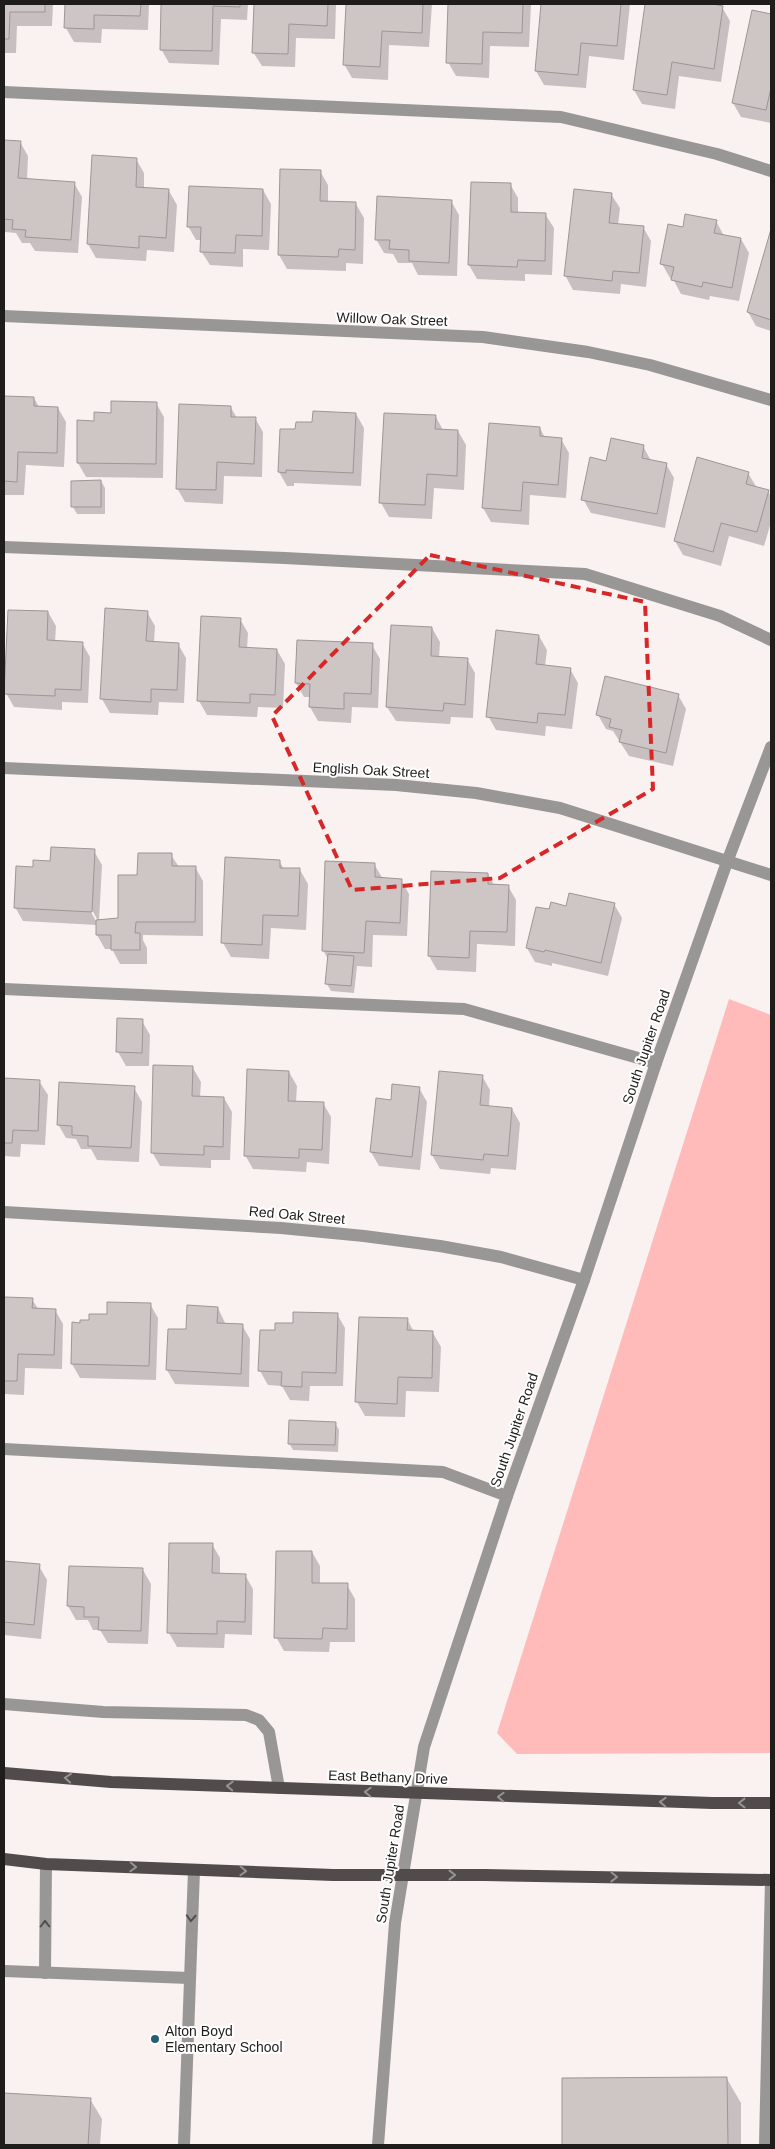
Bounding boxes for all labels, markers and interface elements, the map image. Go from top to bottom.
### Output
street label: Willow Oak Street [336,309,448,329]
street label: English Oak Street [312,759,430,781]
street label: South Jupiter Road [619,988,673,1106]
street label: Red Oak Street [248,1203,346,1227]
street label: South Jupiter Road [487,1371,541,1489]
street label: East Bethany Drive [328,1767,448,1787]
one-way arrow [64,1773,72,1784]
one-way arrow [226,1781,234,1792]
one-way arrow [364,1787,372,1797]
one-way arrow [497,1791,505,1802]
one-way arrow [659,1796,667,1807]
one-way arrow [737,1798,745,1808]
street label: South Jupiter Road [373,1804,407,1924]
one-way arrow [129,1862,137,1873]
one-way arrow [239,1866,247,1877]
one-way arrow [448,1870,456,1880]
one-way arrow [611,1872,619,1882]
one-way arrow [186,1914,197,1922]
one-way arrow [40,1920,50,1928]
place label: Alton Boyd Elementary School [165,2023,283,2055]
marker: Alton Boyd Elementary School [149,2033,161,2045]

